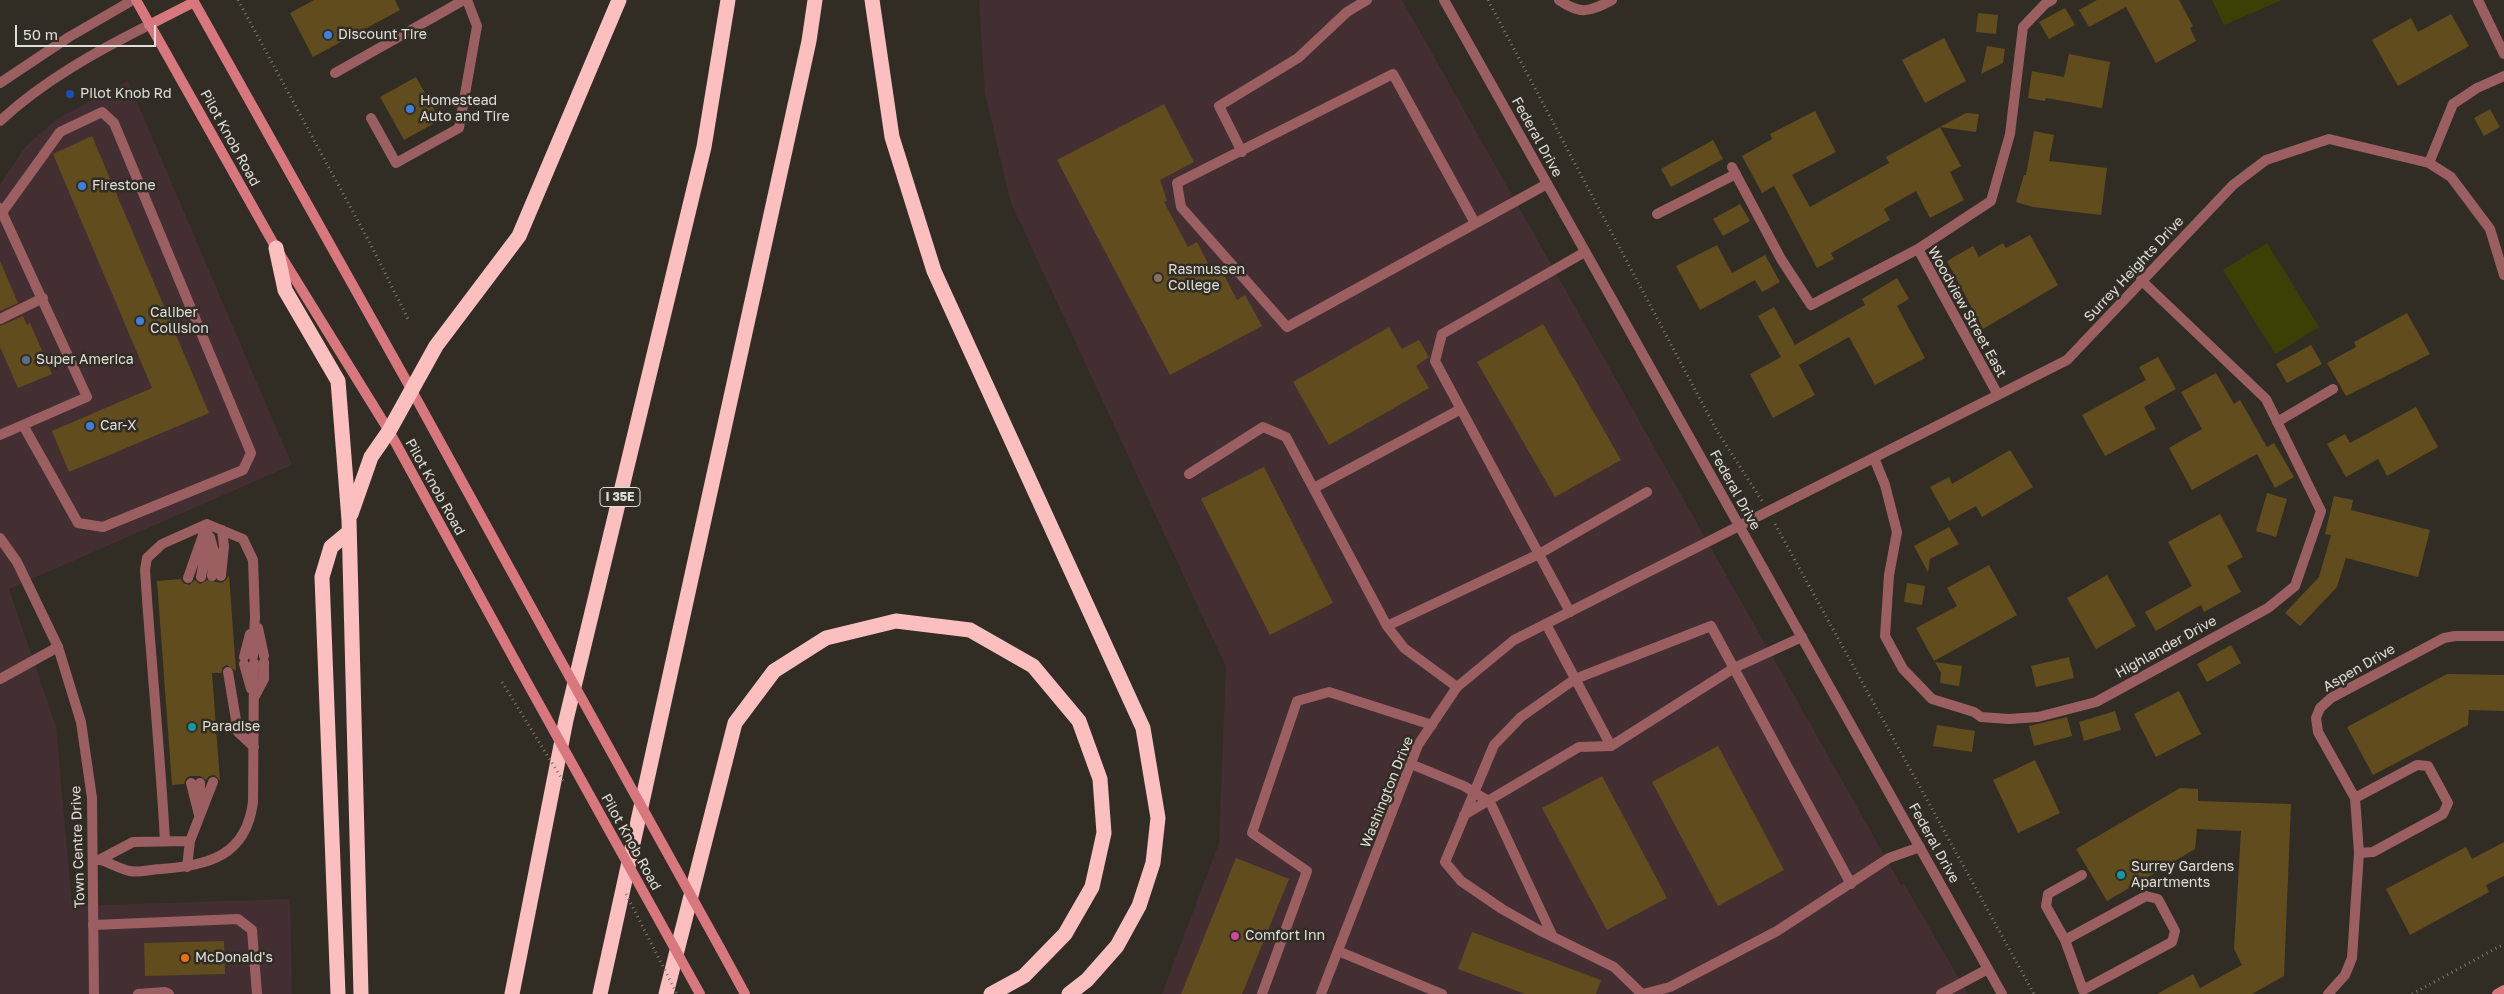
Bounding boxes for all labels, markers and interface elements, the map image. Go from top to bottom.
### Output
scale bar [18,15,159,47]
text: 50 m [23,25,58,43]
place label: Discount Tire [338,27,427,43]
marker: Discount Tire [322,29,334,41]
place label: Pilot Knob Rd [80,86,172,102]
street label: Pilot Knob Road [197,87,263,189]
marker: Pilot Knob Rd [64,88,76,100]
place label: Homestead Auto and Tire [420,93,510,125]
street label: Federal Drive [1508,94,1566,180]
marker: Homestead Auto and Tire [404,103,416,115]
place label: Firestone [92,178,156,194]
marker: Firestone [76,180,88,192]
street label: Surrey Heights Drive [2081,213,2187,325]
street label: Woodview Street East [1924,244,2010,380]
place label: Rasmussen College [1168,262,1245,294]
marker: Rasmussen College [1152,272,1164,284]
place label: Caliber Collision [150,305,209,338]
marker: Caliber Collision [134,315,146,327]
place label: Super America [36,352,134,368]
marker: Super America [20,354,32,366]
place label: Car-X [100,418,137,434]
marker: Car-X [84,420,96,432]
street label: Pilot Knob Road [402,436,468,538]
street label: Federal Drive [1706,447,1764,533]
road number: I 35E [600,488,640,507]
street label: Highlander Drive [2113,612,2219,682]
street label: Aspen Drive [2320,641,2398,695]
place label: Paradise [202,719,260,735]
marker: Paradise [186,721,198,733]
street label: Washington Drive [1357,734,1417,850]
street label: Town Centre Drive [67,786,89,908]
street label: Pilot Knob Road [598,791,664,893]
street label: Federal Drive [1905,800,1963,886]
place label: Surrey Gardens Apartments [2131,859,2234,892]
marker: Surrey Gardens Apartments [2115,869,2127,881]
place label: Comfort Inn [1245,928,1325,944]
marker: Comfort Inn [1229,930,1241,942]
place label: McDonald's [195,950,273,966]
marker: McDonald's [179,952,191,964]

